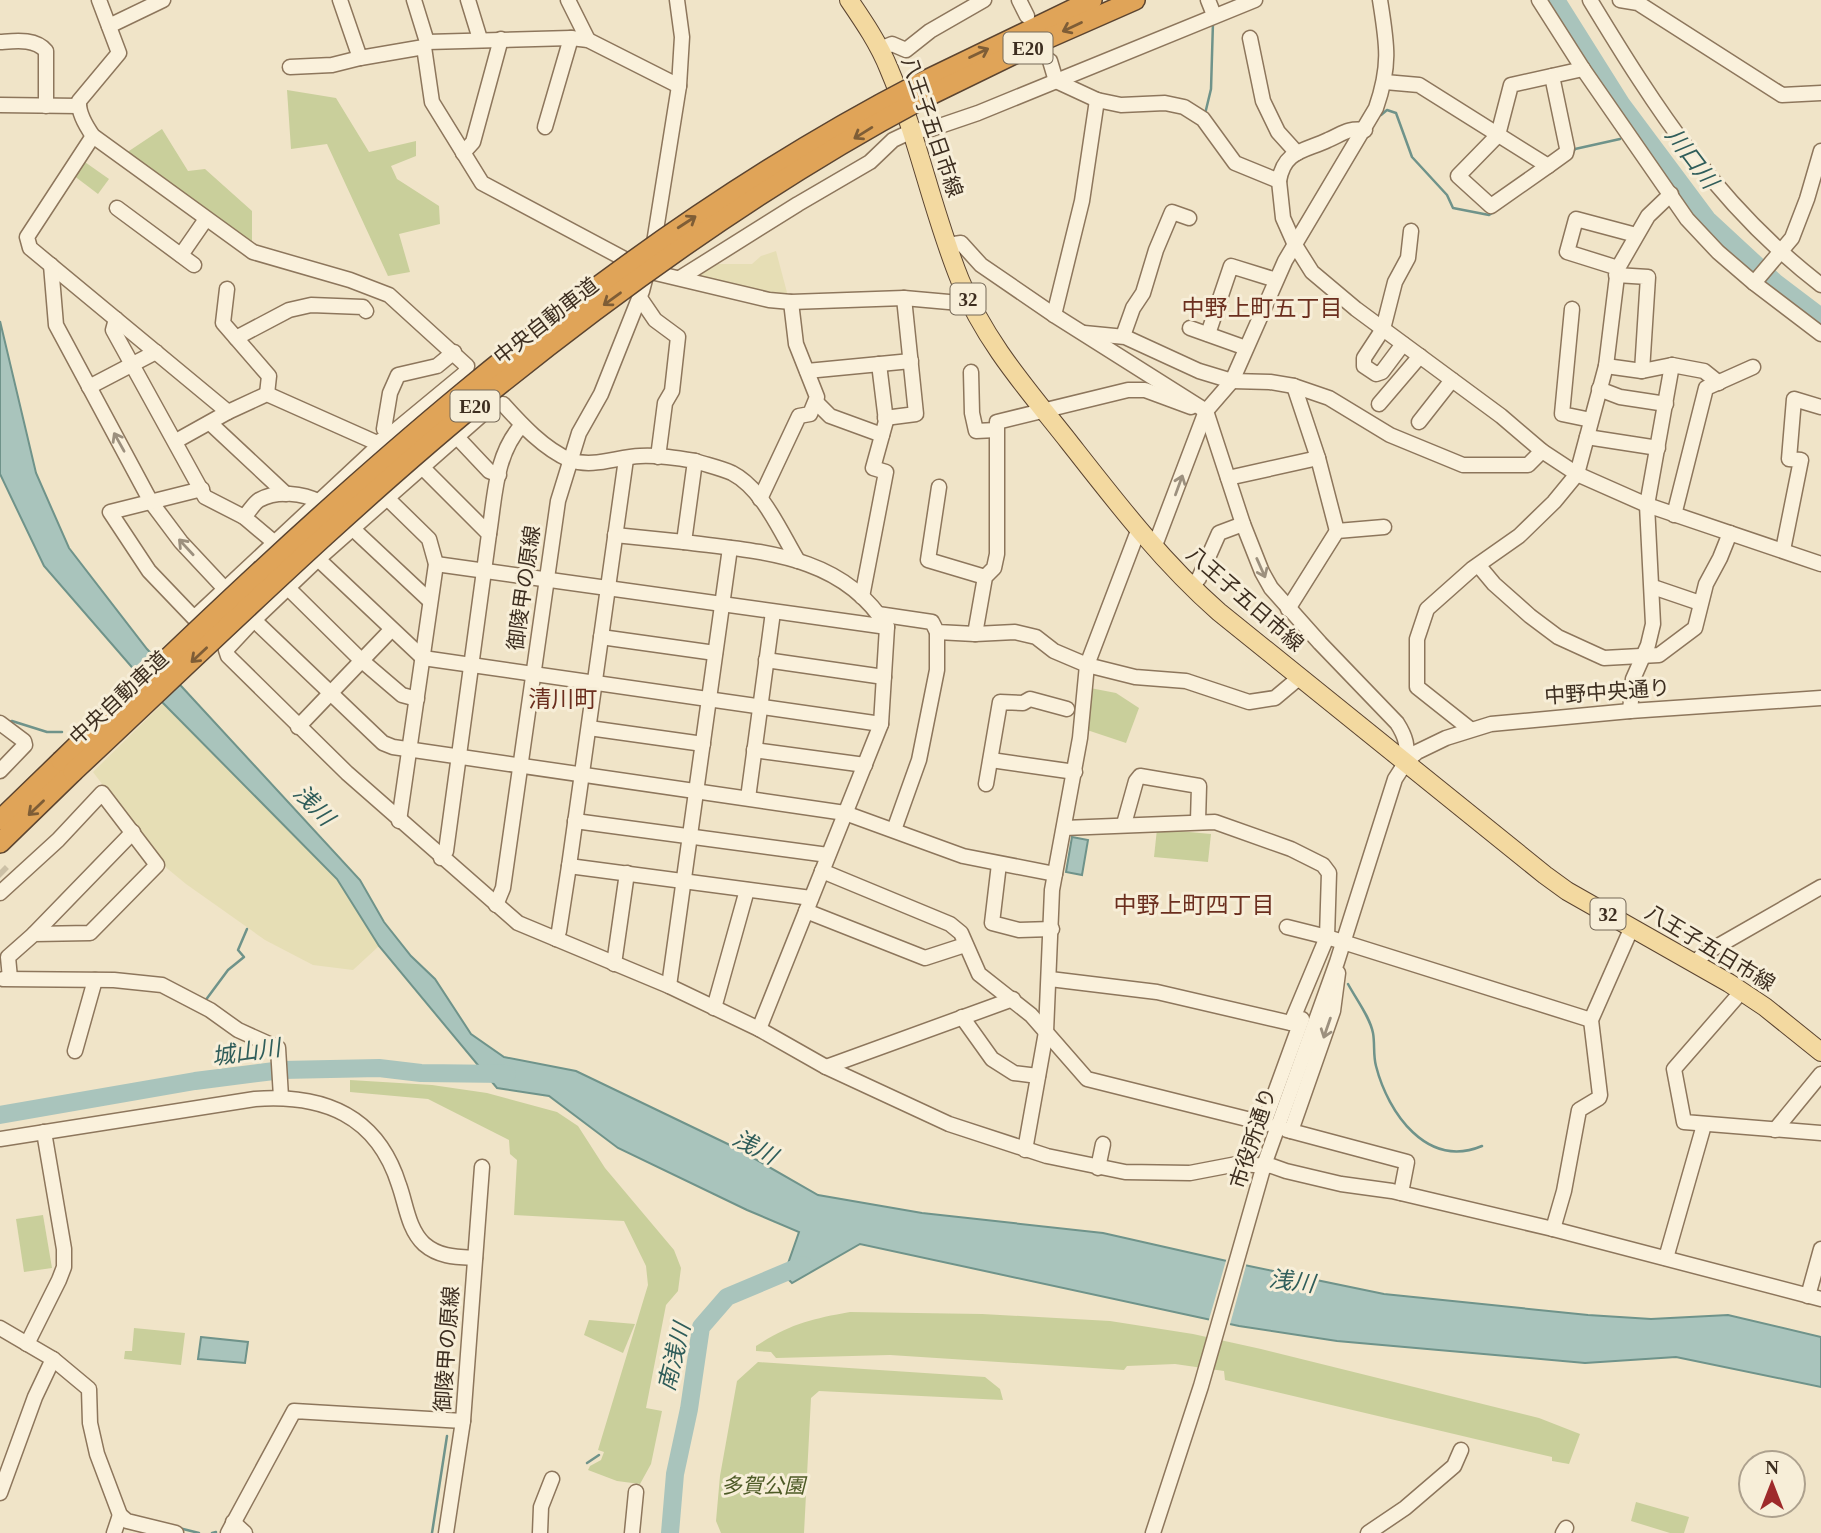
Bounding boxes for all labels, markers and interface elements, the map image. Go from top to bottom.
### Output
one-way arrow [1062,21,1083,34]
road number: E20 [1004,32,1052,64]
one-way arrow [969,46,989,60]
street label: 八王子五日市線 [897,54,967,200]
water label: 川口川 [1661,123,1724,196]
one-way arrow [853,126,873,140]
one-way arrow [677,214,696,229]
street label: 中央自動車道 [489,273,603,369]
road number: 32 [950,284,986,314]
one-way arrow [603,291,622,306]
district label: 中野上町五丁目 [1182,296,1343,321]
road number: E20 [450,390,500,422]
one-way arrow [111,432,125,453]
one-way arrow [1173,474,1186,496]
street label: 御陵甲の原線 [503,524,545,652]
one-way arrow [178,539,195,556]
street label: 八王子五日市線 [1182,542,1308,656]
one-way arrow [1255,557,1268,578]
street label: 中央自動車道 [65,646,173,750]
one-way arrow [190,647,208,663]
street label: 中野中央通り [1543,676,1671,708]
district label: 清川町 [529,687,598,712]
water label: 浅川 [289,780,341,833]
one-way arrow [28,799,45,816]
district label: 中野上町四丁目 [1114,893,1275,918]
road number: 32 [1590,898,1626,930]
street label: 八王子五日市線 [1641,900,1779,996]
one-way arrow [1319,1017,1332,1039]
water label: 城山川 [210,1035,285,1070]
street label: 市役所通り [1225,1084,1281,1192]
water label: 浅川 [729,1126,784,1171]
water label: 浅川 [1268,1266,1319,1297]
street label: 御陵甲の原線 [431,1285,463,1413]
water label: 南浅川 [654,1318,696,1394]
north arrow [1737,1449,1807,1519]
text: N [1765,1457,1779,1478]
park label: 多賀公園 [721,1474,808,1498]

